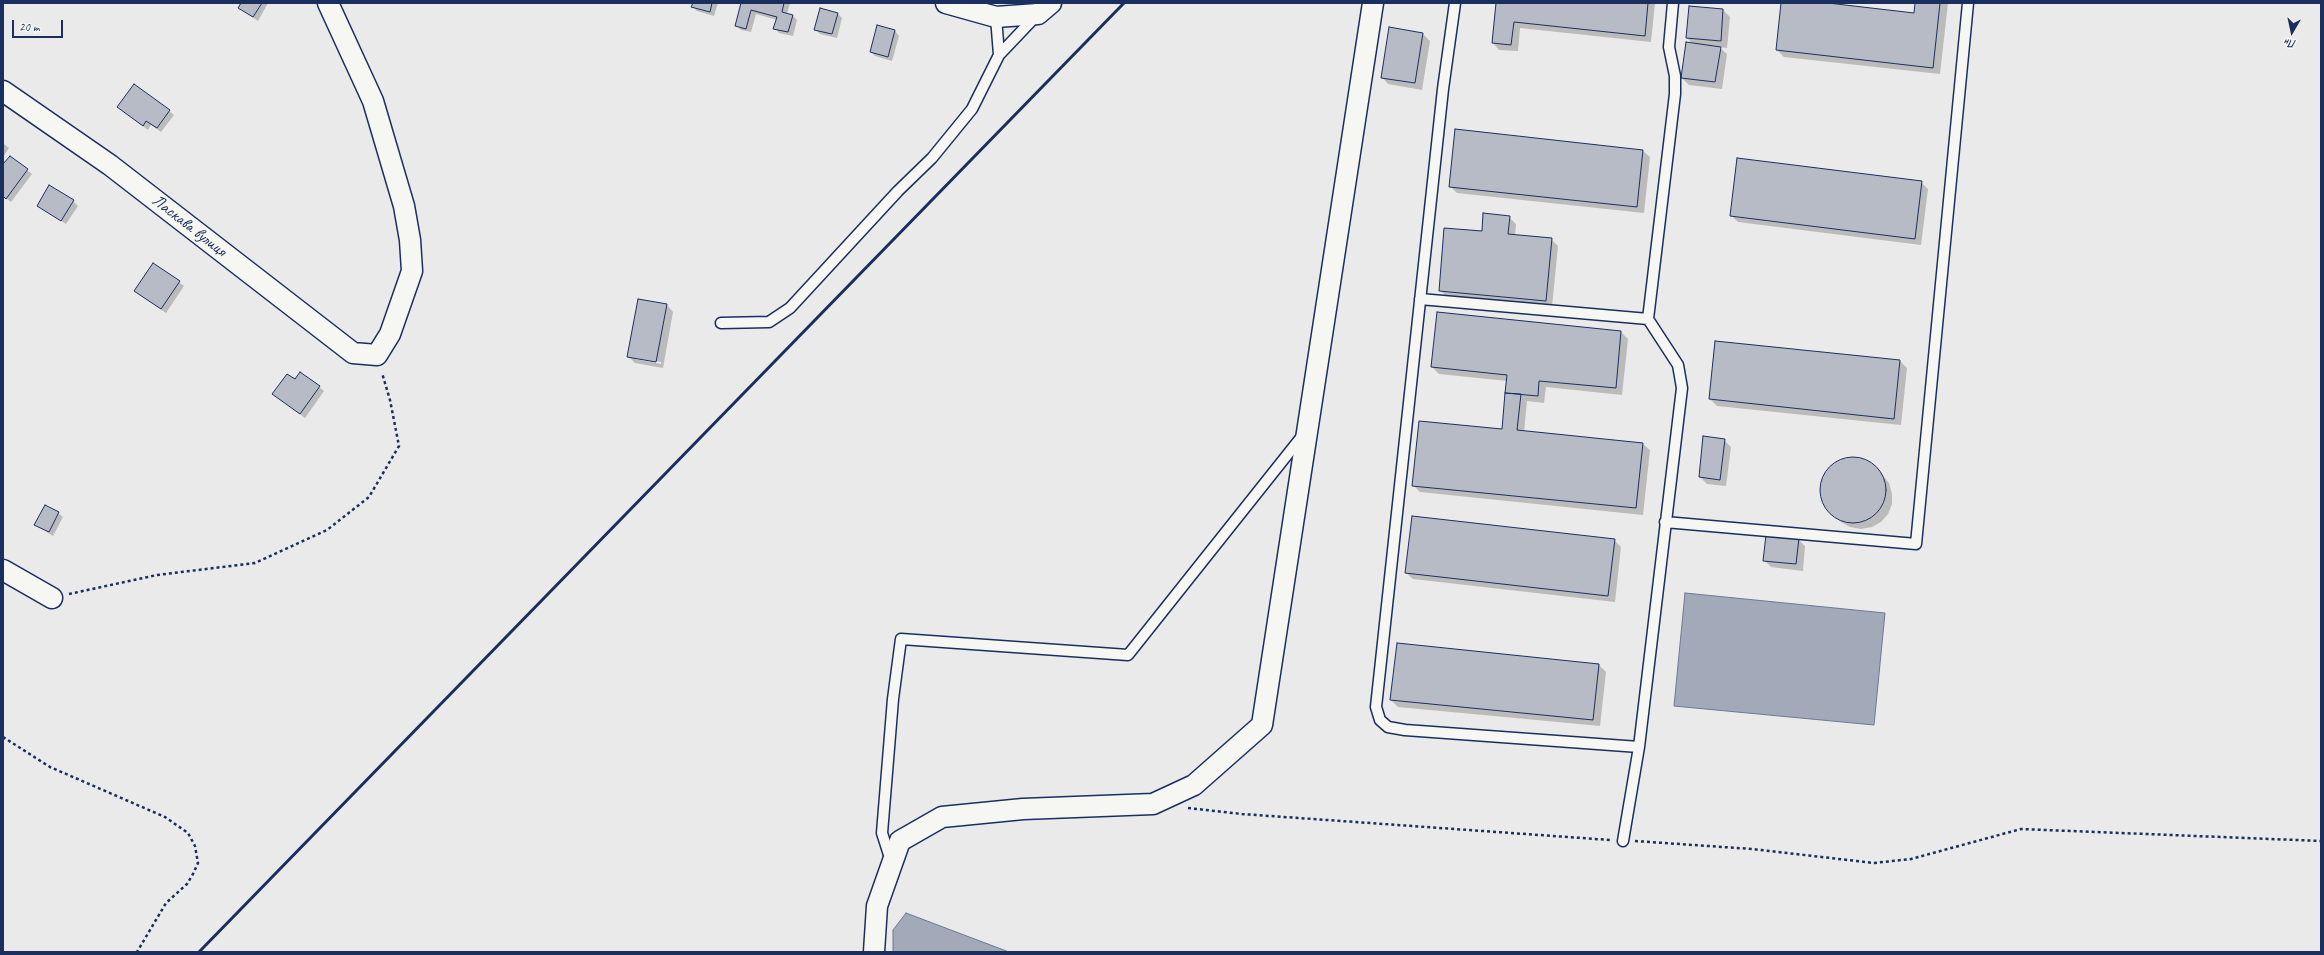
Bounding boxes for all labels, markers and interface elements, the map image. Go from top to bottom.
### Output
scale bar [14,12,65,38]
north arrow [2272,12,2312,52]
text: 20 m [19,19,39,35]
text: Пн [2283,36,2297,52]
street label: Ласкава вулиця [148,191,230,261]

